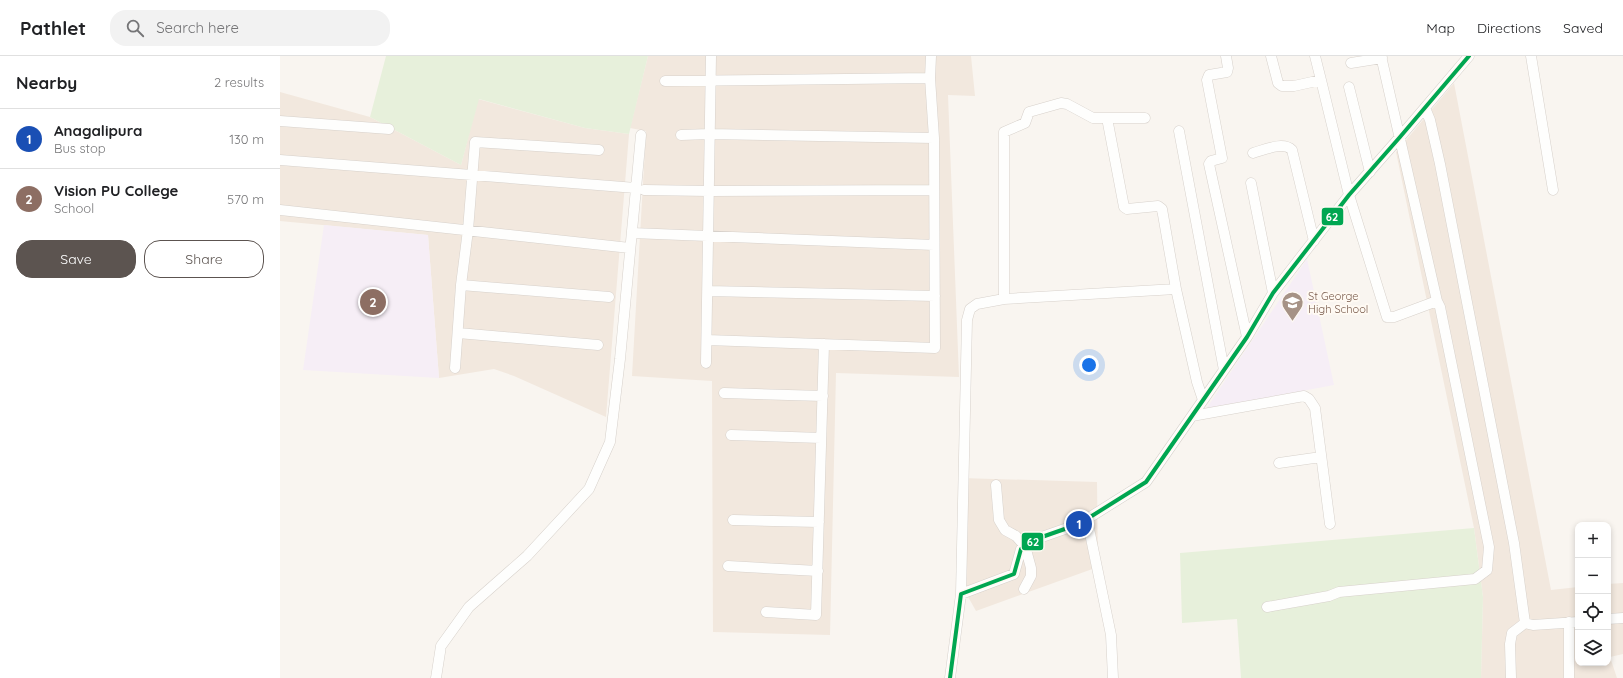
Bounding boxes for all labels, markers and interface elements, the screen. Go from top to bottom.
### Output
search box [110,10,390,46]
text: Pathlet [20,16,86,40]
icon: search [124,17,146,39]
text: Search here [156,18,239,37]
text: Map [1426,19,1455,37]
text: Directions [1477,19,1541,37]
text: Saved [1563,19,1603,37]
text: Nearby [16,72,77,93]
text: 2 results [214,74,264,90]
text: Anagalipura [54,121,142,140]
text: 1 [26,131,32,147]
text: 130 m [229,131,264,147]
text: Bus stop [54,140,106,156]
text: Vision PU College [54,181,178,200]
text: 2 [25,191,33,207]
text: 570 m [227,191,264,207]
text: School [54,200,94,216]
line badge: 62 [1321,207,1344,226]
text: 62 [1326,210,1338,224]
button: Save [16,240,136,278]
button: Share [144,240,264,278]
pin: 2 [360,287,386,317]
school or university icon: St George High School [1280,289,1306,322]
place label: St George High School [1308,289,1368,316]
your location [1079,355,1099,375]
pin: 1 [1066,509,1092,539]
map controls [1575,522,1611,666]
button: + [1575,522,1611,558]
line badge: 62 [1021,532,1044,551]
text: 62 [1027,535,1039,549]
button: − [1575,558,1611,594]
button: locate [1575,594,1611,630]
button: layers [1575,630,1611,666]

